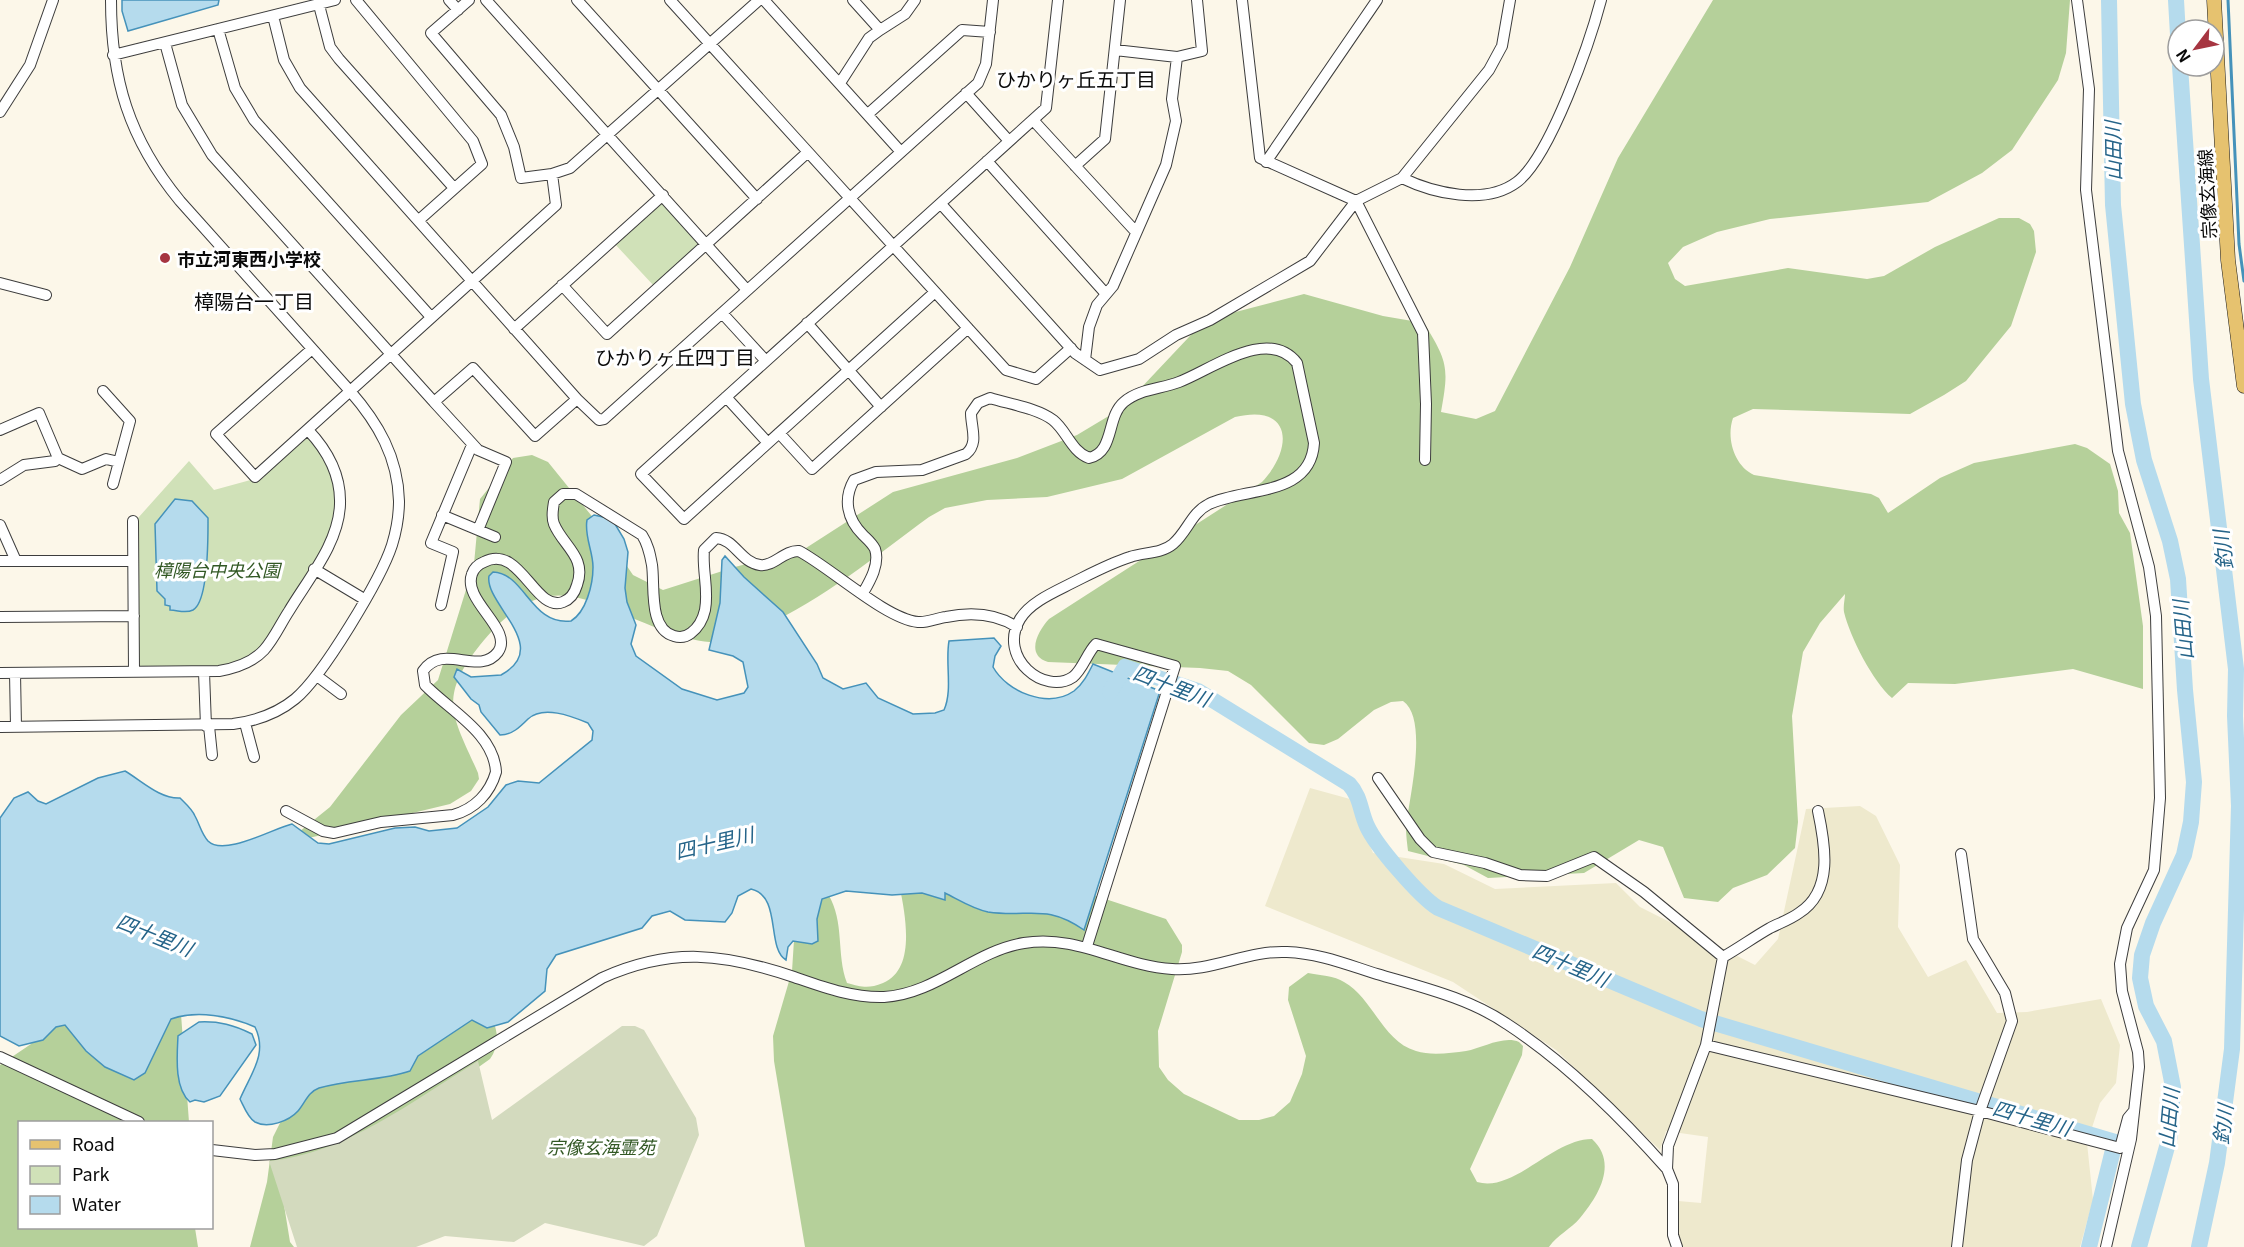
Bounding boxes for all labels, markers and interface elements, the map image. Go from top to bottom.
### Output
north arrow [2166,18,2226,78]
text: N [2169,45,2196,68]
district label: ひかりヶ丘五丁目 [996,64,1156,93]
water label: 山田川 [2097,119,2127,181]
street label: 宗像玄海線 [2191,148,2221,240]
place label: 市立河東西小学校 [177,245,321,271]
marker: 市立河東西小学校 [158,251,172,265]
district label: 樟陽台一丁目 [194,286,314,315]
district label: ひかりヶ丘四丁目 [595,342,755,371]
water label: 釣川 [2205,526,2239,572]
park label: 樟陽台中央公園 [154,556,283,582]
water label: 山田川 [2165,597,2199,661]
water label: 四十里川 [1129,657,1216,714]
water label: 四十里川 [672,818,758,865]
water label: 四十里川 [112,906,199,963]
water label: 四十里川 [1529,935,1615,994]
water label: 山田川 [2151,1085,2185,1149]
water label: 四十里川 [1990,1092,2076,1143]
water label: 釣川 [2205,1100,2239,1146]
legend [18,1121,213,1229]
text: Road [72,1130,115,1156]
park label: 宗像玄海霊苑 [547,1133,658,1159]
text: Park [72,1160,110,1186]
text: Water [72,1190,122,1216]

